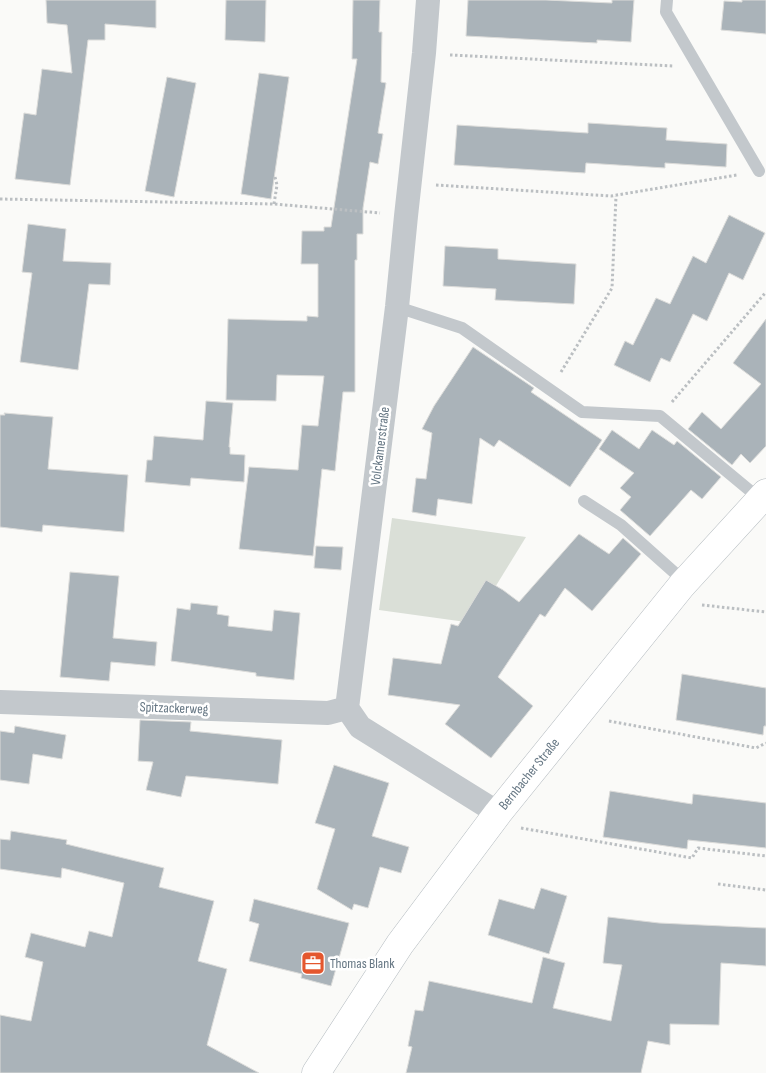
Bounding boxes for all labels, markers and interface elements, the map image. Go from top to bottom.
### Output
street label: Volckamerstraße [367,406,393,486]
street label: Spitzackerweg [139,698,209,718]
street label: Bernbacher Straße [495,735,563,813]
office icon: Thomas Blank [300,950,326,976]
place label: Thomas Blank [330,955,395,972]

